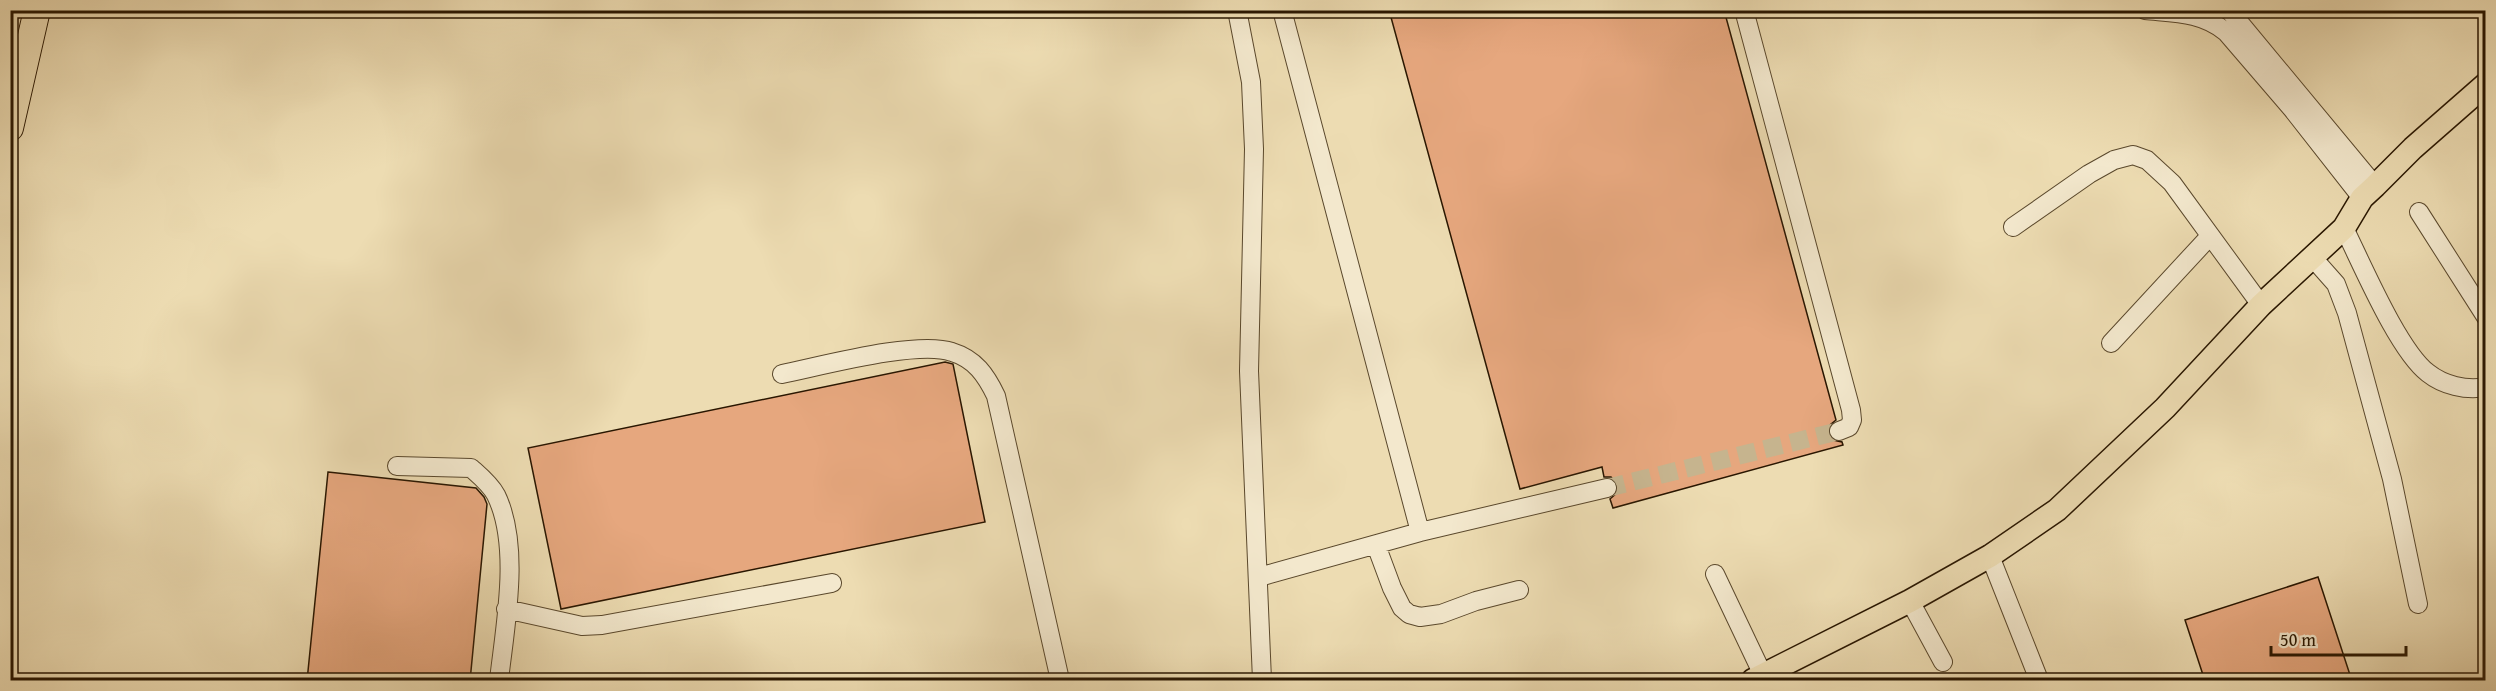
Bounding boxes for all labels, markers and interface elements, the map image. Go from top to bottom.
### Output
scale bar [2271,619,2406,657]
text: 50 m [2280,626,2316,653]

